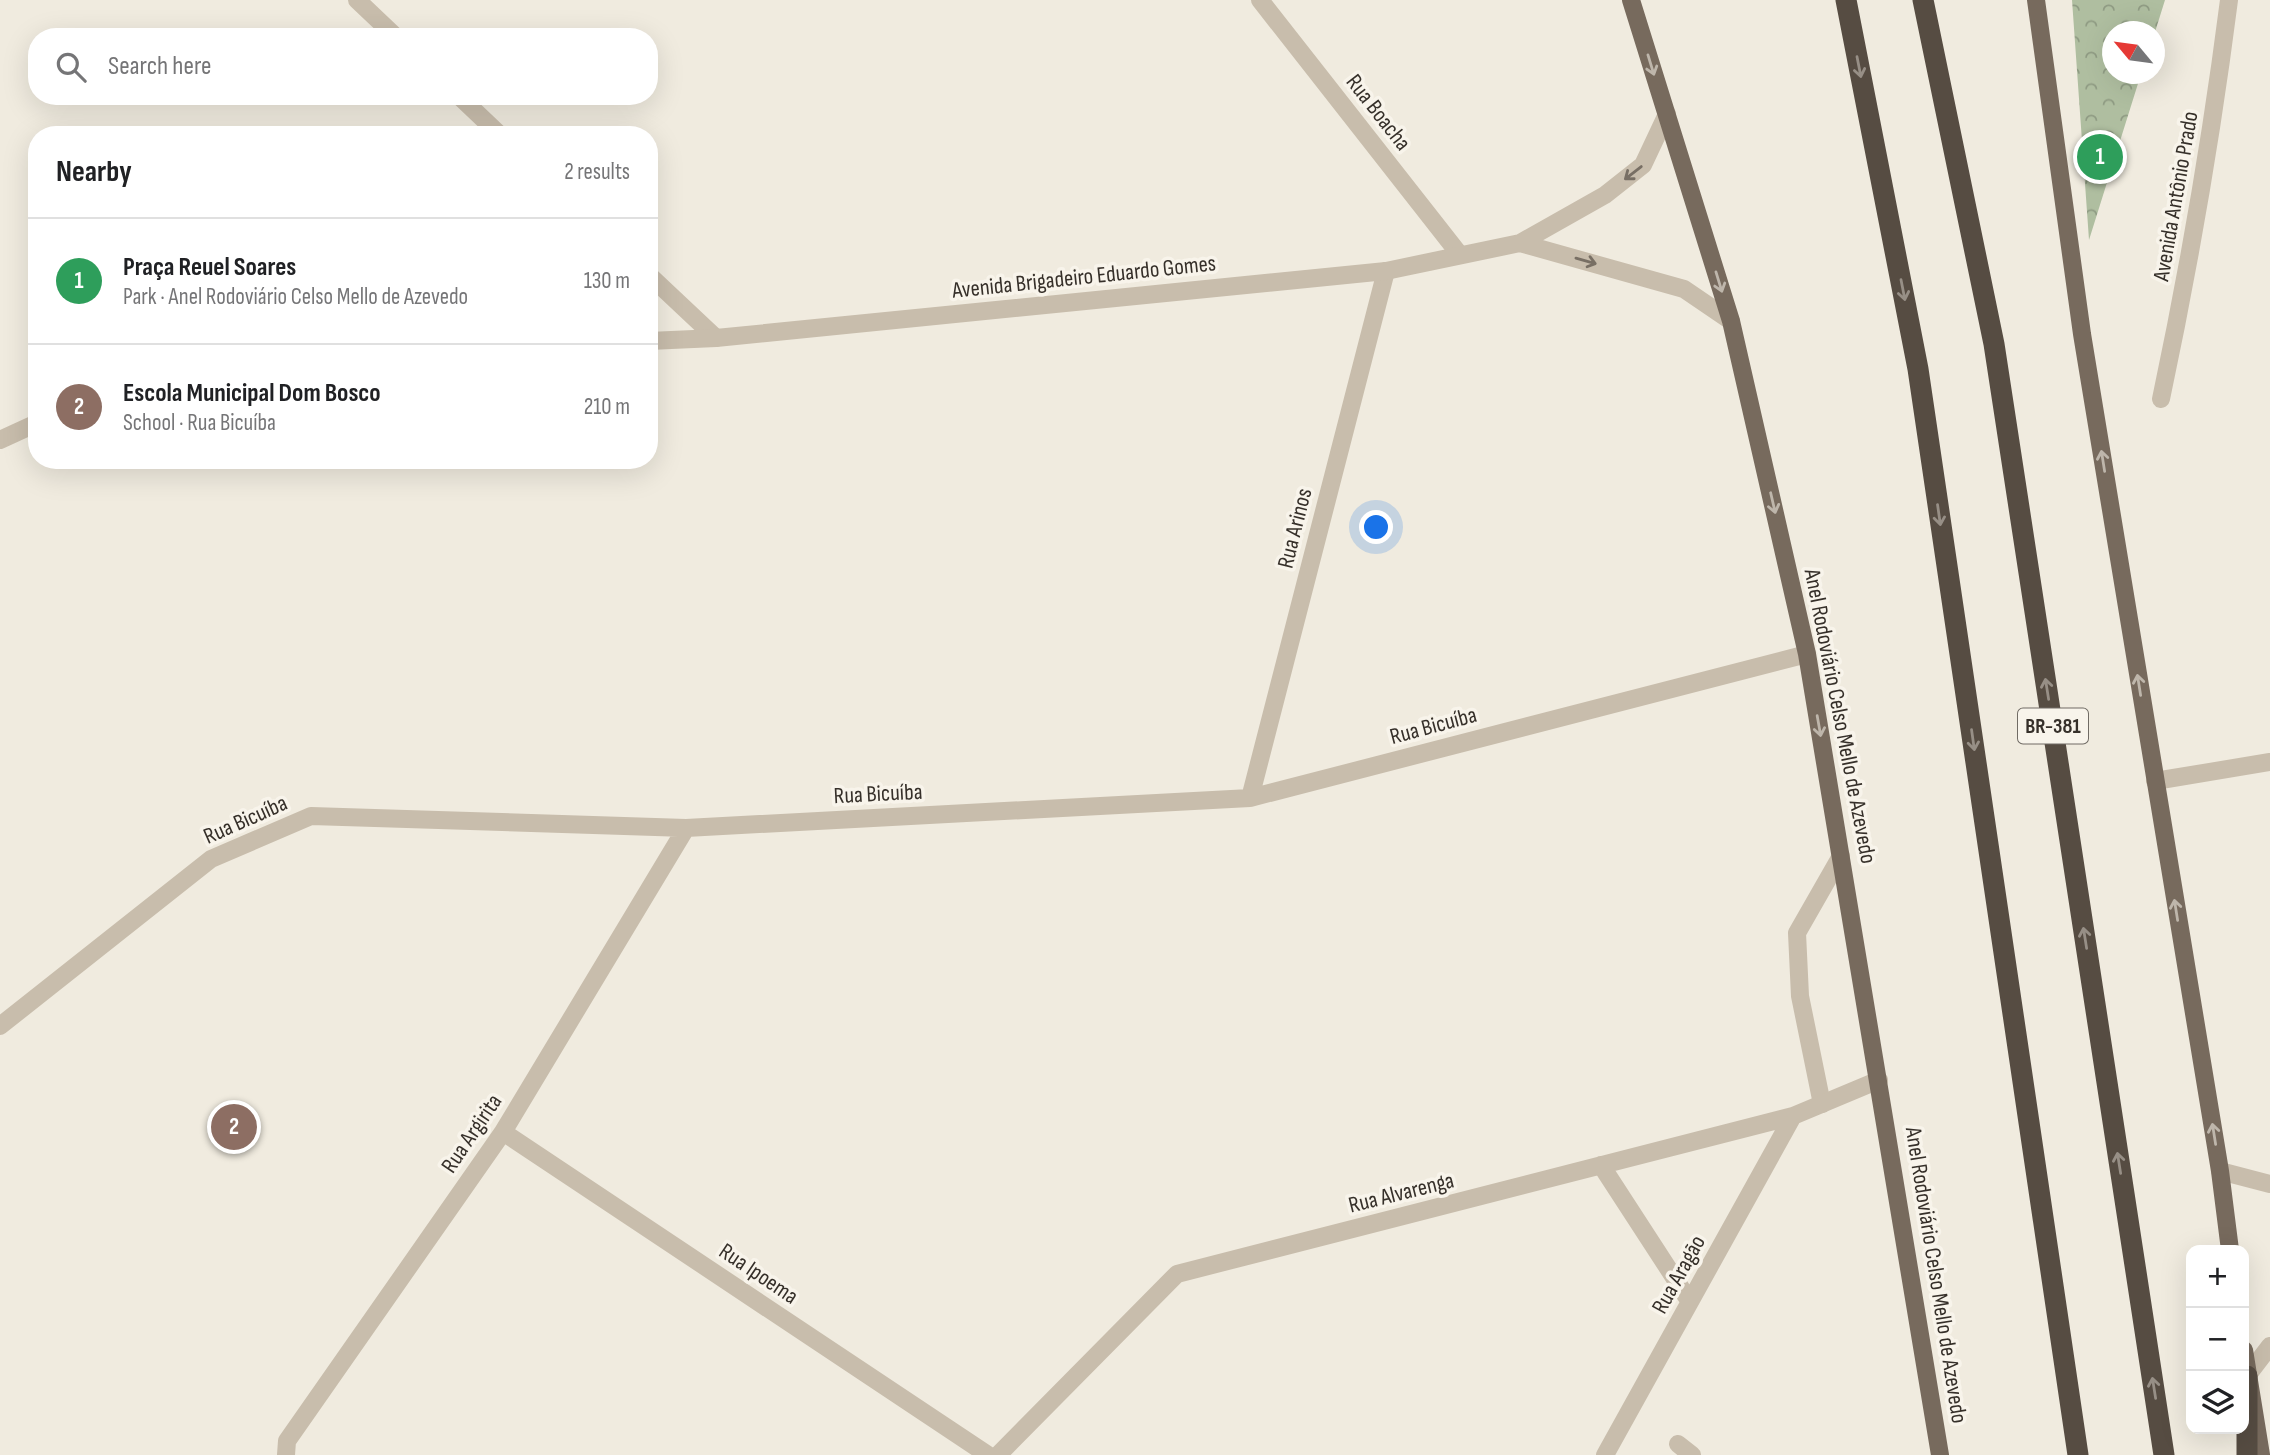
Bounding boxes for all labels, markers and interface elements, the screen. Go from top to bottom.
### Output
north arrow [2102,21,2165,84]
search box [28,28,658,105]
icon: search [52,48,90,86]
text: Search here [108,51,211,82]
one-way arrow [1646,54,1659,76]
one-way arrow [1852,55,1866,78]
street label: Rua Boacha [1340,69,1417,156]
street label: Avenida Antônio Prado [2147,109,2205,284]
pin: 1 [2077,131,2123,183]
text: Nearby [56,154,132,190]
text: 2 results [564,158,630,186]
one-way arrow [1625,165,1643,180]
street label: Avenida Brigadeiro Eduardo Gomes [950,249,1217,305]
text: Praça Reuel Soares [123,252,296,283]
one-way arrow [1575,256,1597,269]
text: 1 [74,267,84,295]
text: 130 m [584,267,630,295]
one-way arrow [1714,271,1726,293]
one-way arrow [1896,278,1910,301]
text: Park · Anel Rodoviário Celso Mello de Azevedo [123,283,468,311]
text: Escola Municipal Dom Bosco [123,378,381,409]
text: 2 [74,393,84,421]
text: 210 m [584,393,630,421]
text: School · Rua Bicuíba [123,409,276,437]
one-way arrow [2096,450,2109,473]
street label: Rua Arinos [1272,485,1318,571]
one-way arrow [1766,491,1780,514]
one-way arrow [1933,503,1946,526]
your location [1359,510,1393,544]
street label: Anel Rodoviário Celso Mello de Azevedo [1798,566,1882,866]
one-way arrow [2133,674,2146,697]
one-way arrow [2040,678,2053,701]
street label: Rua Bicuíba [1387,701,1480,751]
road number: BR-381 [2018,708,2088,744]
one-way arrow [1813,714,1826,737]
one-way arrow [1966,728,1979,751]
street label: Rua Bicuíba [833,778,923,810]
street label: Rua Bicuíba [199,789,292,851]
one-way arrow [2169,899,2182,922]
one-way arrow [2078,927,2091,950]
street label: Rua Argirita [435,1089,508,1178]
pin: 2 [211,1101,257,1153]
one-way arrow [2207,1123,2220,1146]
street label: Anel Rodoviário Celso Mello de Azevedo [1899,1124,1973,1425]
one-way arrow [2113,1152,2126,1175]
street label: Rua Alvarenga [1346,1166,1457,1220]
street label: Rua Aragão [1646,1230,1712,1319]
street label: Rua Ipoema [714,1237,803,1310]
map controls [2186,1245,2249,1434]
button: + [2186,1245,2249,1308]
button: − [2186,1308,2249,1371]
button: layers [2186,1371,2249,1434]
one-way arrow [2147,1377,2160,1399]

